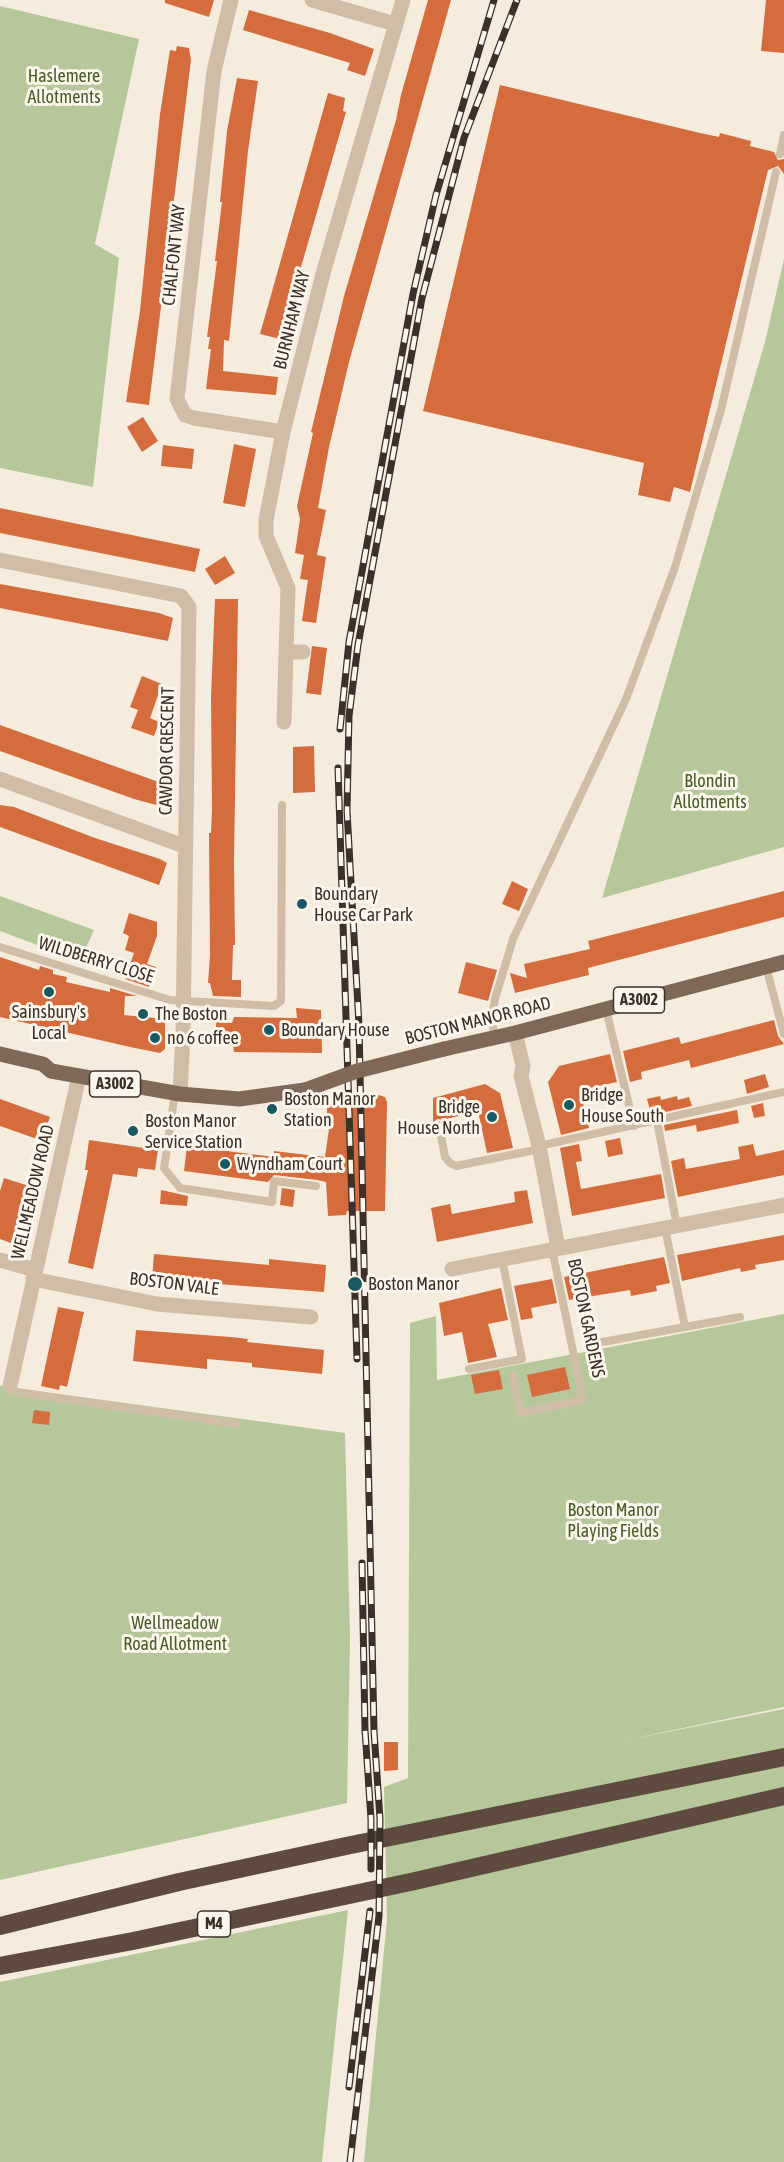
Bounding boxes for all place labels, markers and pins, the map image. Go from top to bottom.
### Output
place label: Boundary House Car Park [314,883,413,926]
marker: Boundary House Car Park [295,897,309,911]
marker: Sainsbury's Local [42,985,56,999]
place label: Sainsbury's Local [12,1001,86,1044]
place label: The Boston [155,1003,227,1025]
marker: The Boston [136,1007,150,1021]
place label: Boundary House [281,1019,390,1041]
marker: Boundary House [262,1023,276,1037]
place label: no 6 coffee [167,1027,239,1049]
marker: no 6 coffee [148,1031,162,1045]
place label: Bridge House South [581,1084,664,1126]
place label: Boston Manor Station [284,1088,375,1130]
place label: Bridge House North [397,1096,480,1138]
marker: Bridge House South [562,1098,576,1112]
marker: Boston Manor Station [265,1102,279,1116]
place label: Boston Manor Service Station [145,1110,243,1152]
marker: Bridge House North [485,1110,499,1124]
marker: Boston Manor Service Station [126,1124,140,1138]
place label: Wyndham Court [237,1153,343,1175]
marker: Wyndham Court [218,1157,232,1171]
place label: Boston Manor [368,1273,459,1295]
marker: Boston Manor [346,1275,364,1293]

